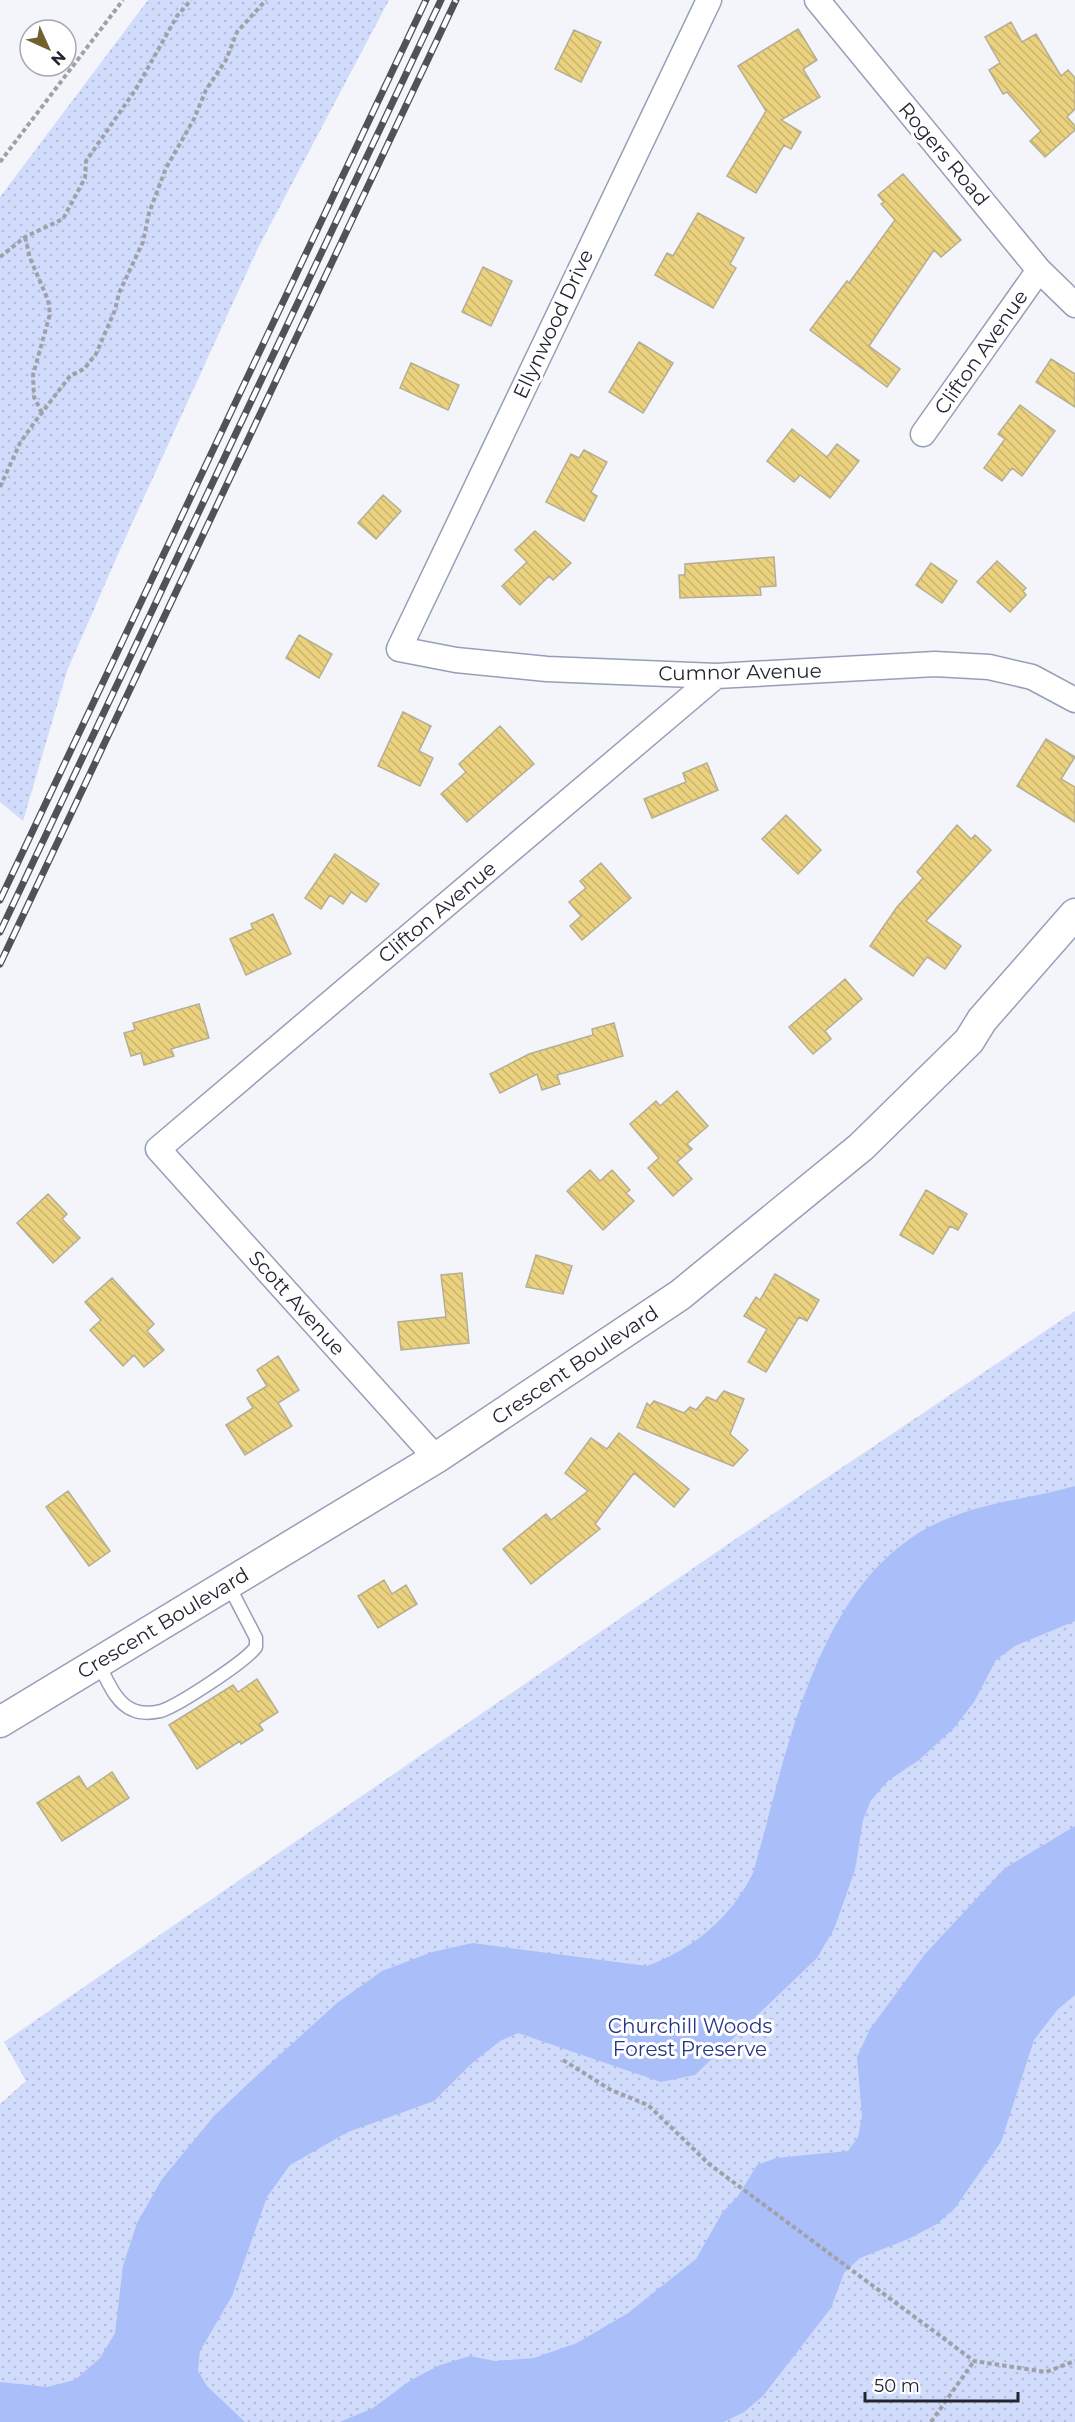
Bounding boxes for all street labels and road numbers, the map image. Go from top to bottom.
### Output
street label: Rogers Road [894,97,994,211]
street label: Ellynwood Drive [508,246,598,402]
street label: Clifton Avenue [929,285,1033,419]
street label: Cumnor Avenue [658,659,822,685]
street label: Clifton Avenue [373,856,501,968]
street label: Scott Avenue [244,1246,350,1360]
street label: Crescent Boulevard [487,1300,663,1430]
street label: Crescent Boulevard [73,1562,253,1684]

